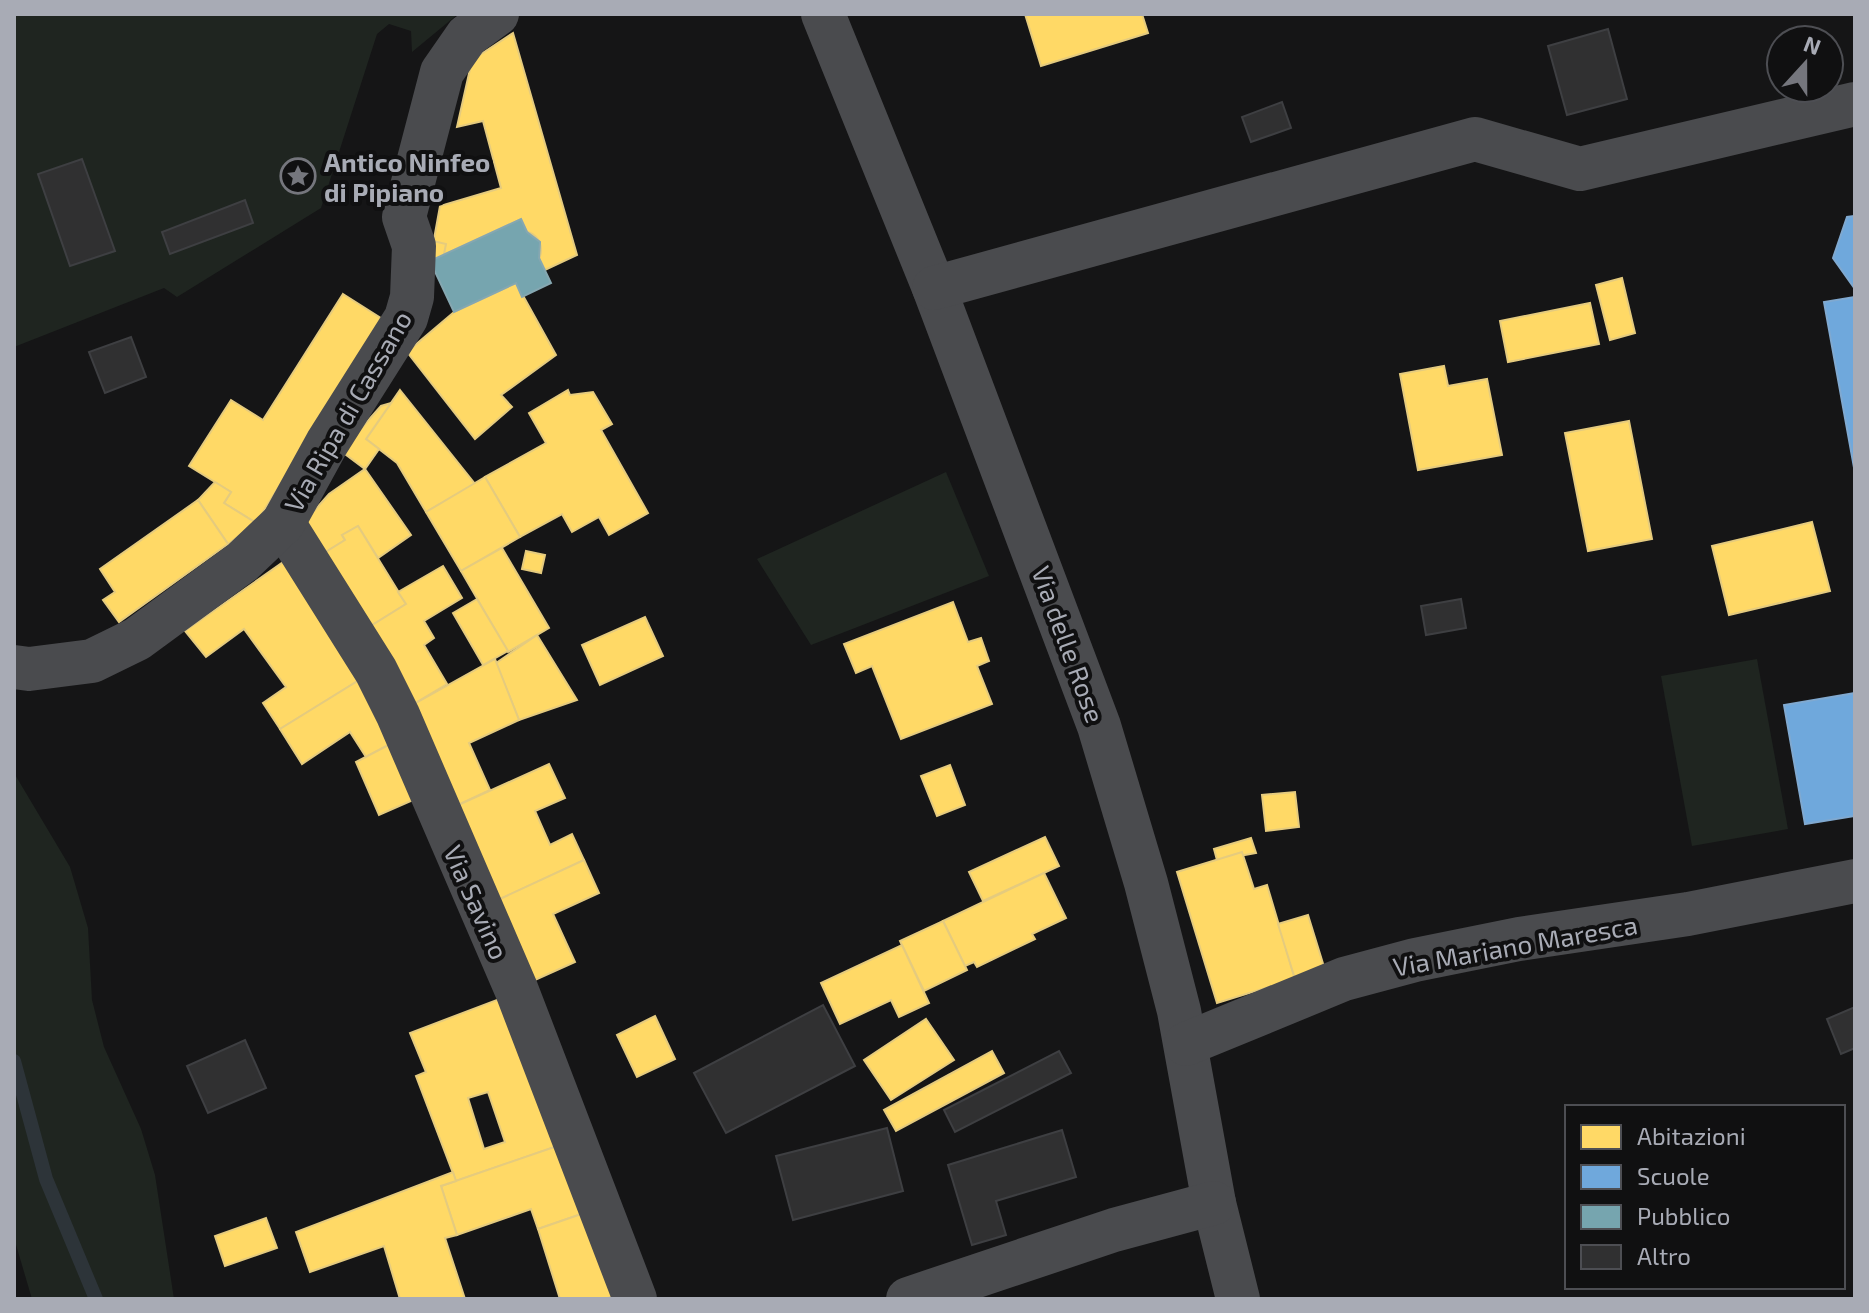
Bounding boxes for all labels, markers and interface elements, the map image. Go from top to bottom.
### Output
north arrow [1765,24,1845,104]
text: N [1800,29,1825,59]
place label: Antico Ninfeo di Pipiano [324,146,490,207]
place icon: Antico Ninfeo di Pipiano [279,157,317,195]
street label: Via Ripa di Cassano [277,305,417,517]
street label: Via delle Rose [1026,562,1112,726]
street label: Via Savino [438,840,516,964]
street label: Via Mariano Maresca [1390,908,1640,982]
legend [1565,1105,1845,1289]
text: Abitazioni [1637,1121,1746,1150]
text: Scuole [1637,1161,1710,1190]
text: Pubblico [1637,1201,1730,1230]
text: Altro [1637,1241,1691,1270]

